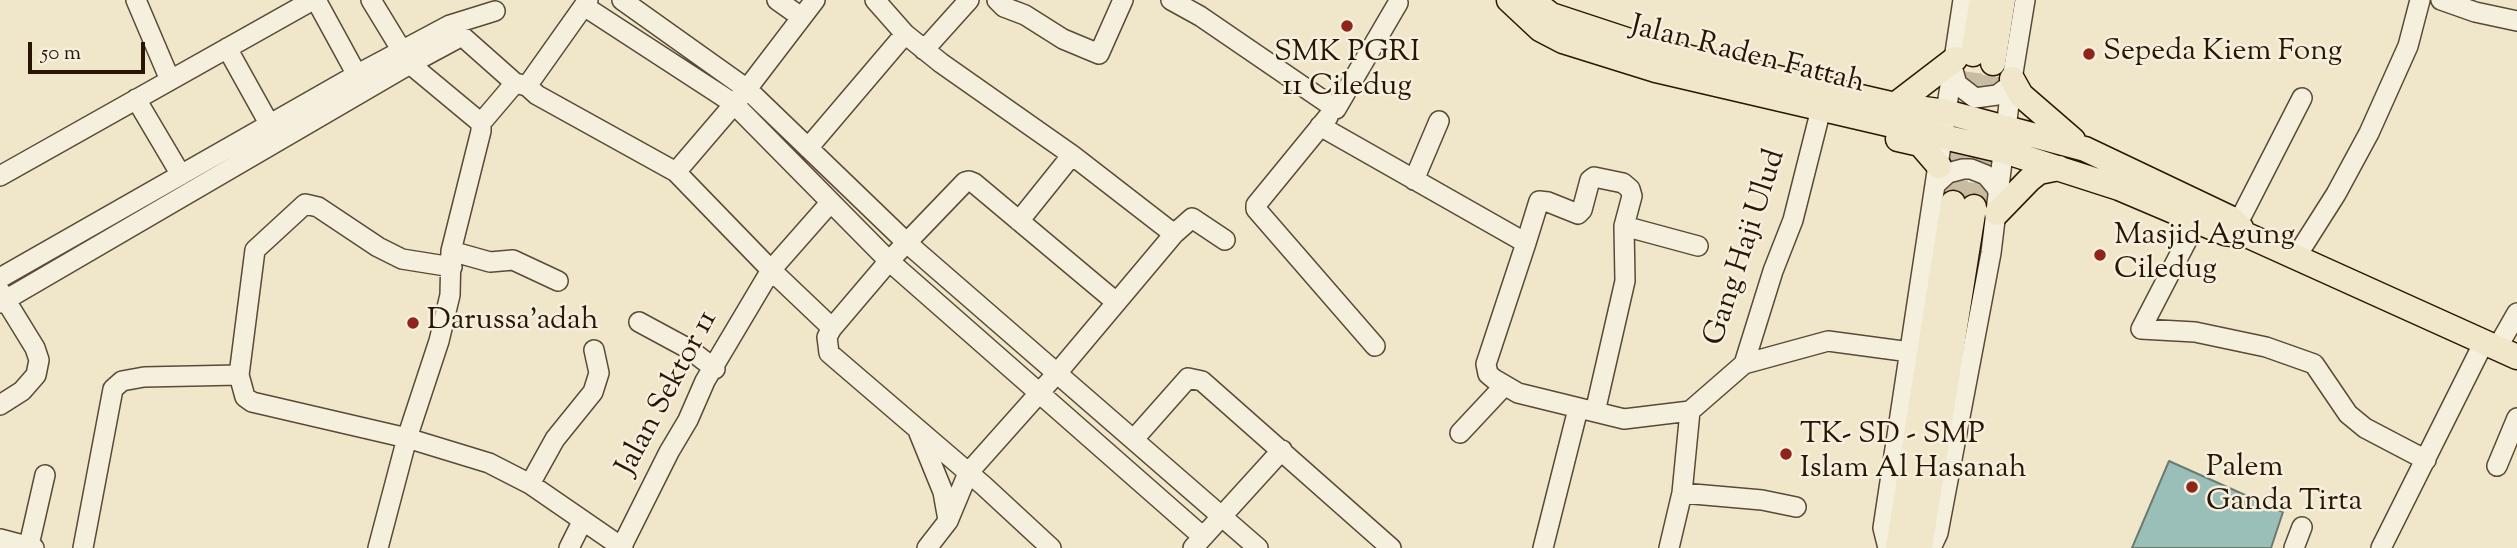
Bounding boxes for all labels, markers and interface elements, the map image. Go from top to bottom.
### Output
street label: Jalan Raden Fattah [1626,10,1868,104]
marker: SMK PGRI 11 Ciledug [1339,18,1355,34]
scale bar [32,28,149,72]
place label: Sepeda Kiem Fong [2103,36,2342,72]
place label: SMK PGRI 11 Ciledug [1274,37,1420,107]
text: 50 m [41,39,81,69]
marker: Sepeda Kiem Fong [2081,46,2097,62]
street label: Gang Haji Ulud [1698,145,1796,351]
place label: Masjid Agung Ciledug [2114,220,2295,290]
marker: Masjid Agung Ciledug [2092,247,2108,263]
place label: Darussa'adah [427,305,599,341]
street label: Jalan Sektor 11 [611,306,727,482]
marker: Darussa'adah [405,315,421,331]
place label: TK- SD - SMP Islam Al Hasanah [1800,419,2026,490]
marker: TK- SD - SMP Islam Al Hasanah [1778,446,1794,462]
place label: Palem Ganda Tirta [2206,452,2362,522]
marker: Palem Ganda Tirta [2184,479,2200,495]

